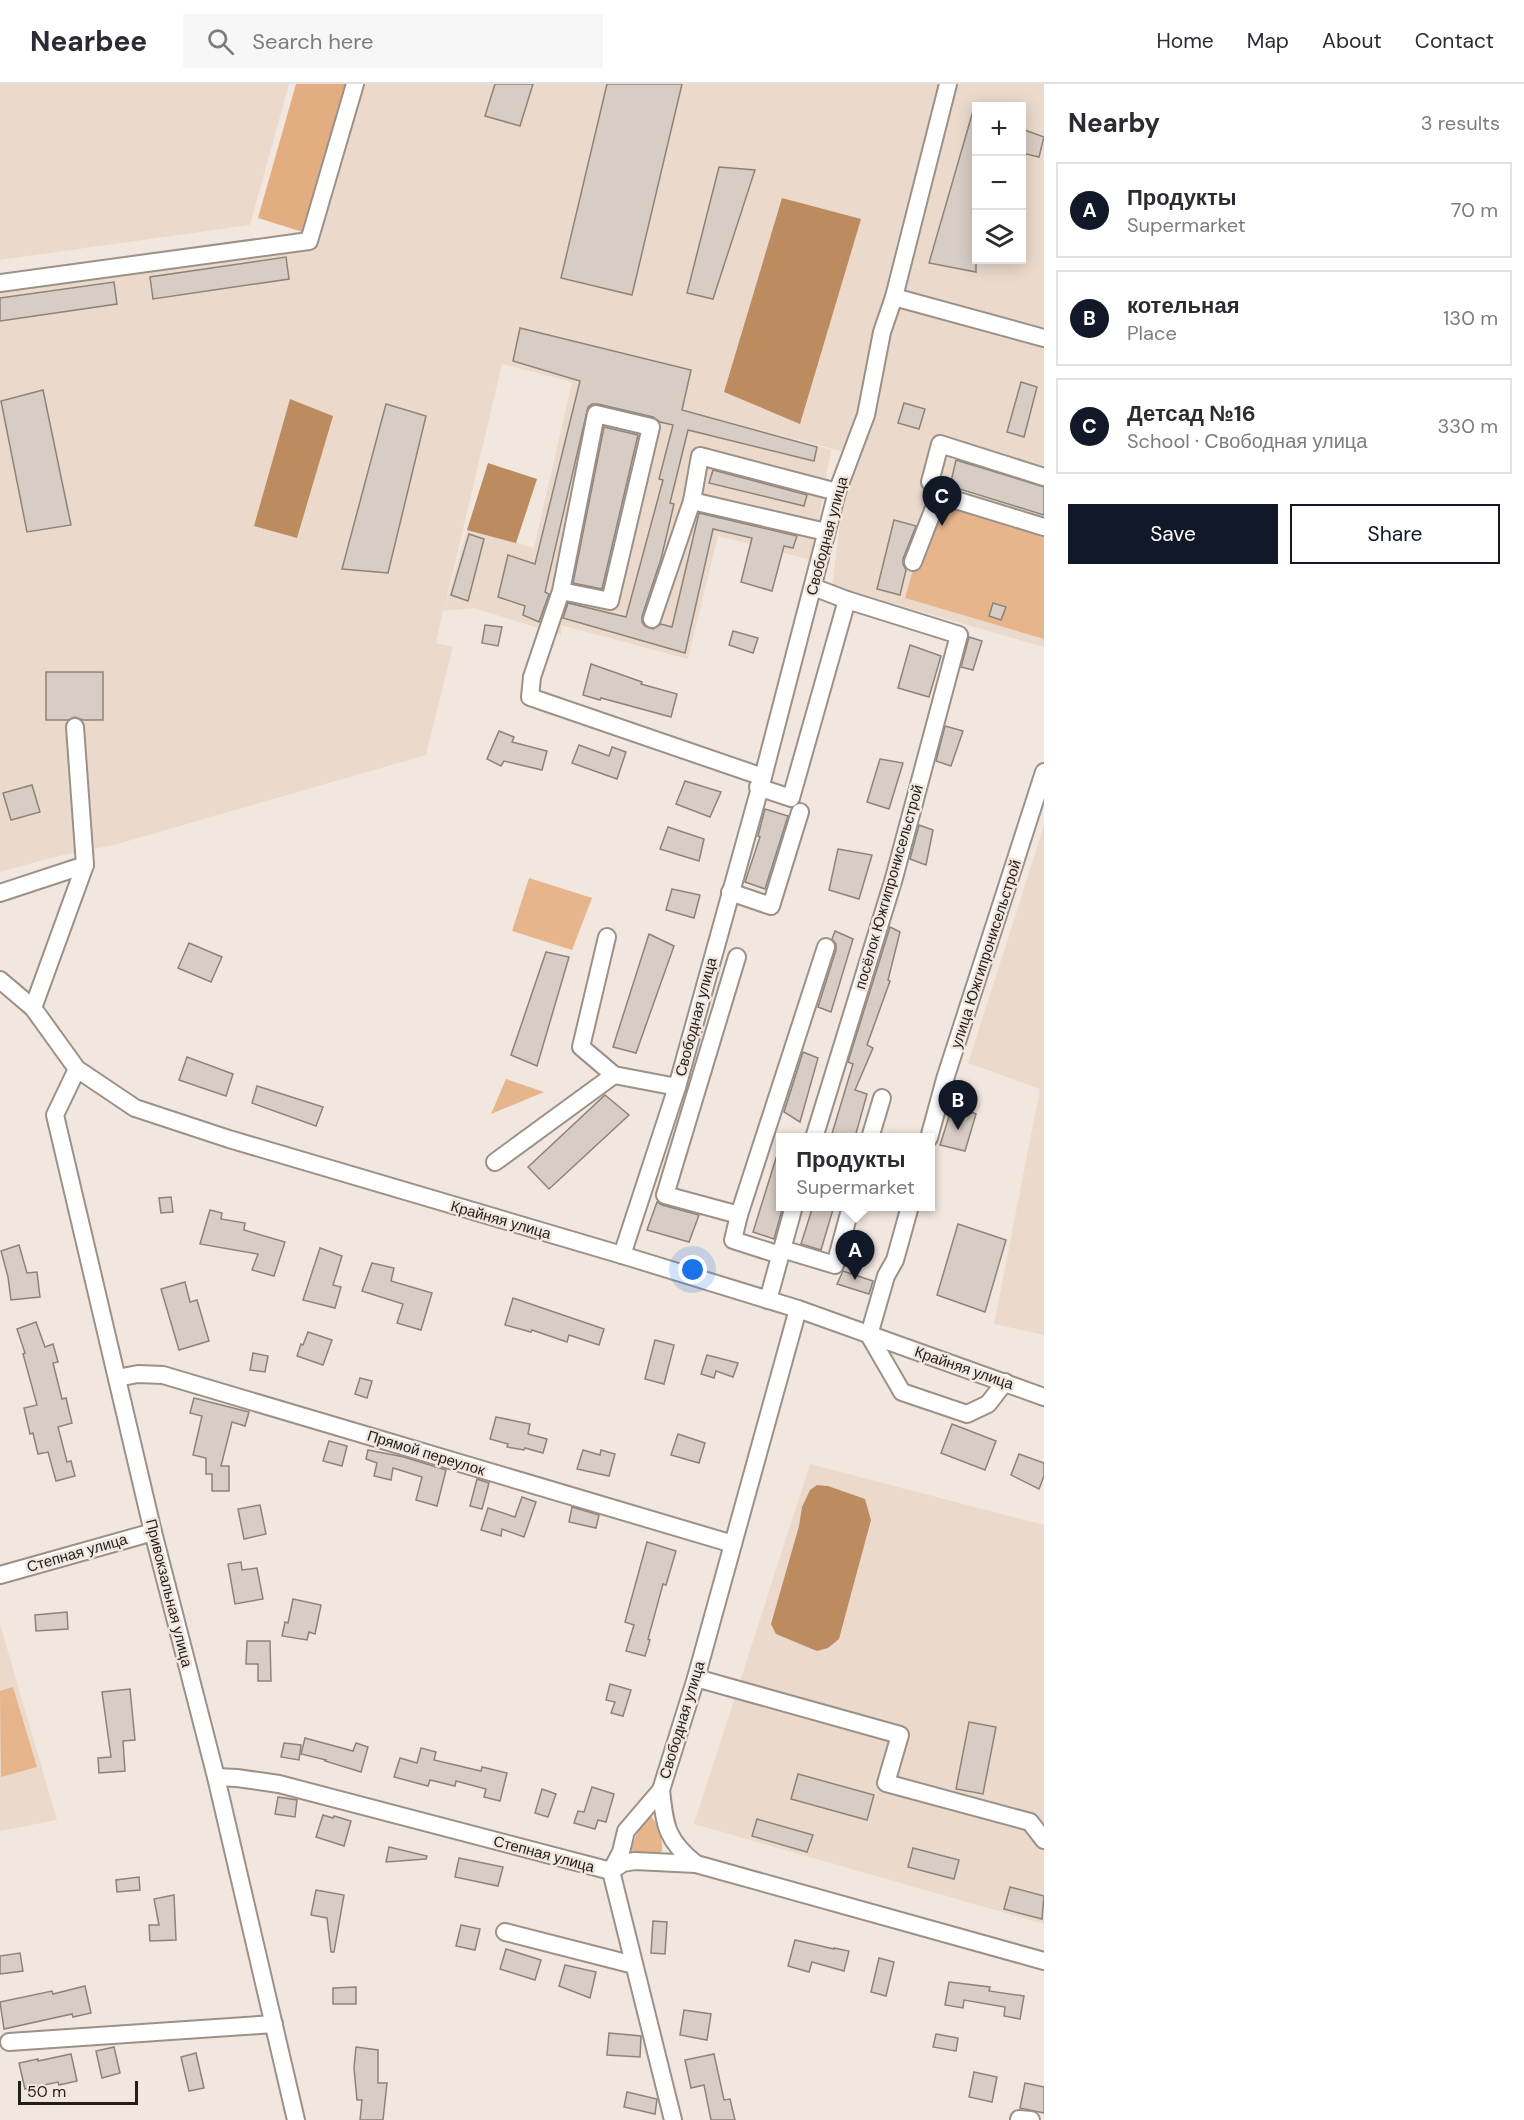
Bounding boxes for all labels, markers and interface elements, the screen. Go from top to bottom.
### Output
search box [183,14,603,68]
text: Nearbee [30,23,147,60]
icon: search [204,25,237,58]
text: Search here [252,27,374,56]
text: Home [1156,27,1214,55]
text: Map [1247,27,1289,55]
text: About [1322,27,1382,55]
text: Contact [1415,27,1494,55]
map controls [972,102,1026,264]
button: + [972,102,1026,156]
text: Nearby [1068,106,1160,140]
text: 3 results [1421,110,1500,136]
button: − [972,156,1026,210]
text: Продукты [1127,183,1236,212]
text: A [1082,197,1097,223]
text: 70 m [1451,197,1498,223]
button: layers [972,210,1026,264]
text: Supermarket [1127,212,1246,238]
text: котельная [1127,291,1239,320]
text: B [1083,305,1096,331]
text: 130 m [1443,305,1498,331]
text: Place [1127,320,1177,346]
text: Детсад №16 [1127,399,1256,428]
text: C [1082,413,1097,439]
text: 330 m [1438,413,1498,439]
text: School · Свободная улица [1127,428,1367,454]
street label: Свободная улица [802,474,853,598]
pin: C [922,476,962,526]
button: Save [1068,504,1278,564]
button: Share [1290,504,1500,564]
street label: посёлок Южгипронисельстрой [850,782,928,992]
street label: улица Южгипронисельстрой [946,857,1026,1051]
street label: Свободная улица [671,955,722,1079]
pin: B [938,1080,978,1130]
popup [776,1133,935,1211]
text: Продукты [796,1145,906,1174]
text: Supermarket [796,1174,915,1200]
street label: Крайняя улица [448,1196,554,1244]
pin: A [836,1230,874,1280]
your location [678,1255,707,1284]
street label: Крайняя улица [912,1342,1017,1395]
street label: Прямой переулок [365,1426,488,1481]
street label: Привокзальная улица [141,1517,197,1670]
street label: Степная улица [24,1529,130,1577]
street label: Свободная улица [655,1658,710,1781]
street label: Степная улица [491,1831,597,1877]
scale bar [18,2078,138,2106]
text: 50 m [27,2081,66,2102]

